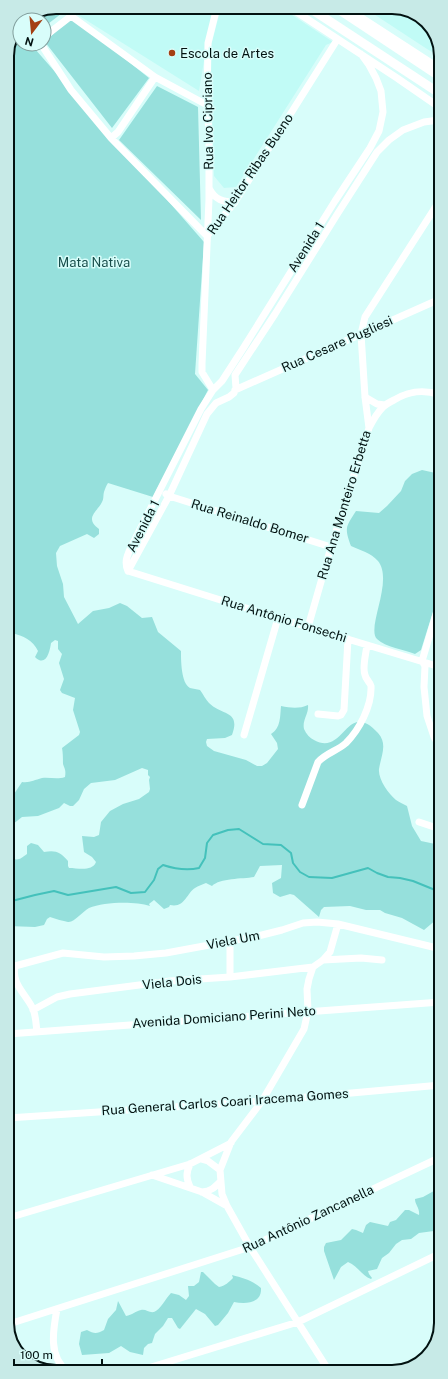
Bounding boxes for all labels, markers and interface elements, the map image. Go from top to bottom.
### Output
north arrow [12,12,52,52]
text: N [23,35,35,49]
place label: Escola de Artes [180,46,274,61]
marker: Escola de Artes [167,48,177,58]
street label: Rua Ivo Cipriano [200,72,216,170]
street label: Rua Heitor Ribas Bueno [204,111,296,237]
street label: Avenida 1 [285,219,327,275]
park label: Mata Nativa [58,255,130,270]
street label: Rua Cesare Pugliesi [279,313,395,375]
street label: Rua Ana Monteiro Erbetta [314,429,374,581]
street label: Rua Reinaldo Bomer [189,496,311,546]
street label: Avenida 1 [124,497,162,555]
street label: Rua Antônio Fonsechi [219,593,349,645]
street label: Viela Um [205,927,261,953]
street label: Viela Dois [142,971,202,993]
street label: Avenida Domiciano Perini Neto [132,1003,316,1031]
street label: Rua General Carlos Coari Iracema Gomes [101,1086,349,1118]
street label: Rua Antônio Zancanella [240,1182,376,1256]
scale bar [14,1341,102,1367]
text: 100 m [20,1348,53,1362]

